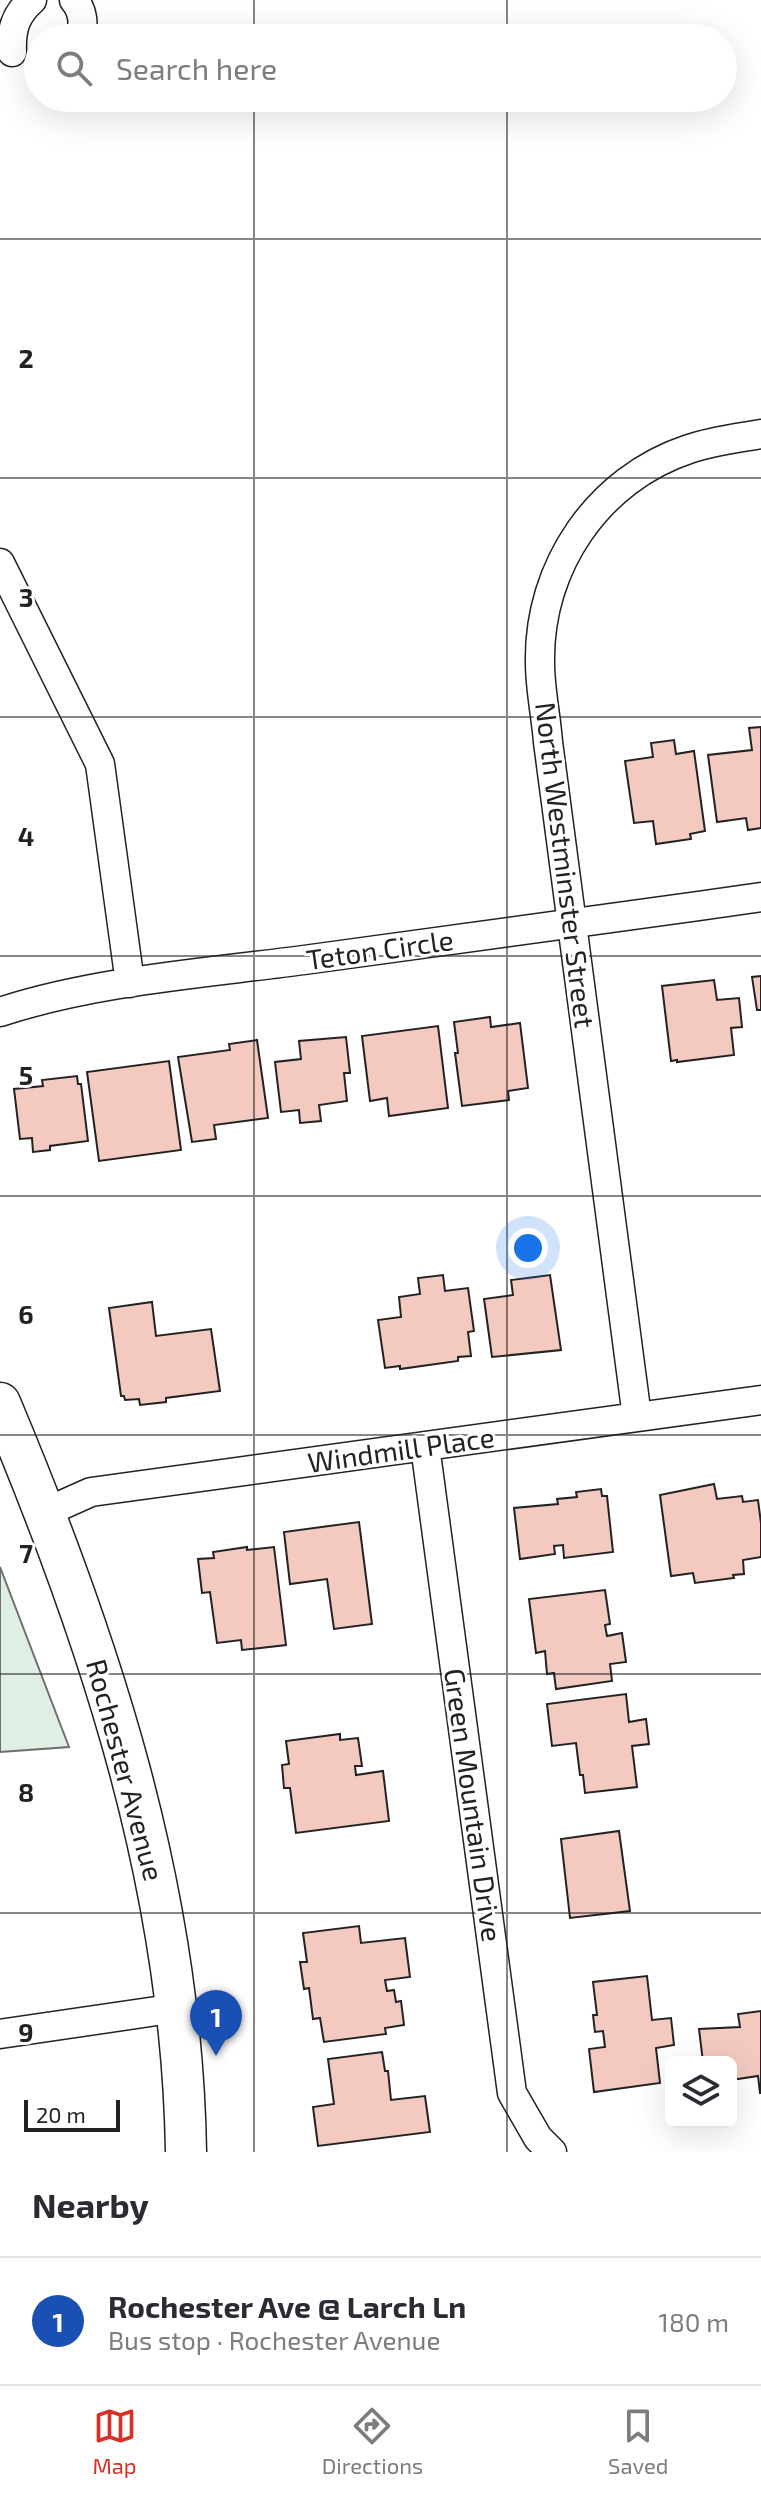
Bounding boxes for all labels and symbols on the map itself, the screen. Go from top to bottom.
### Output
text: 2 [18,342,34,373]
text: 3 [19,581,33,612]
street label: North Westminster Street [529,700,603,1030]
text: 4 [18,820,34,851]
street label: Teton Circle [304,922,456,976]
text: 5 [19,1059,33,1090]
your location [508,1228,548,1268]
text: 6 [18,1298,34,1329]
street label: Windmill Place [305,1419,496,1479]
text: 7 [19,1537,33,1568]
street label: Rochester Avenue [80,1655,172,1884]
street label: Green Mountain Drive [438,1666,510,1944]
text: 8 [18,1776,34,1807]
pin: 1 [190,1990,242,2056]
text: 9 [18,2016,34,2047]
scale bar [24,2096,120,2132]

